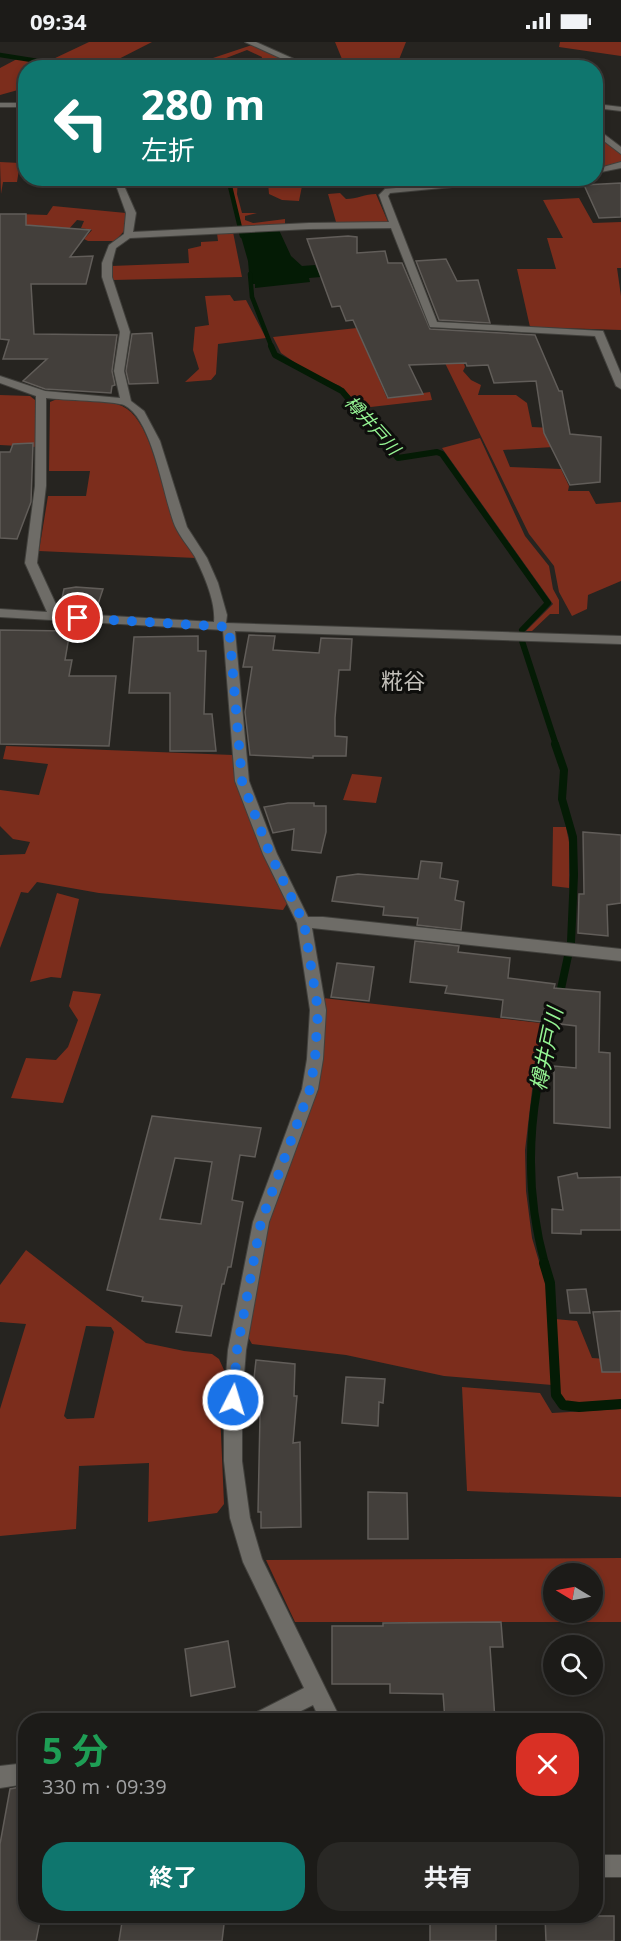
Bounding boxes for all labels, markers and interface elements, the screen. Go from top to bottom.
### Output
text: 09:34 [30,6,87,36]
text: 280 m [141,75,265,132]
icon: left [42,84,120,162]
text: 左折 [141,131,195,168]
water label: 樽井戸川 [340,390,407,461]
pin [52,592,103,643]
icon: arrive [61,601,94,634]
district label: 糀谷 [381,665,425,695]
water label: 樽井戸川 [524,1003,569,1093]
position arrow [201,1368,265,1432]
north arrow [543,1563,603,1623]
map controls [543,1563,603,1695]
button: search [543,1635,603,1695]
text: 5 分 [42,1726,108,1775]
button: close [516,1733,579,1796]
text: 330 m · 09:39 [42,1773,167,1800]
button: 終了 [42,1842,305,1911]
button: 共有 [317,1842,579,1911]

